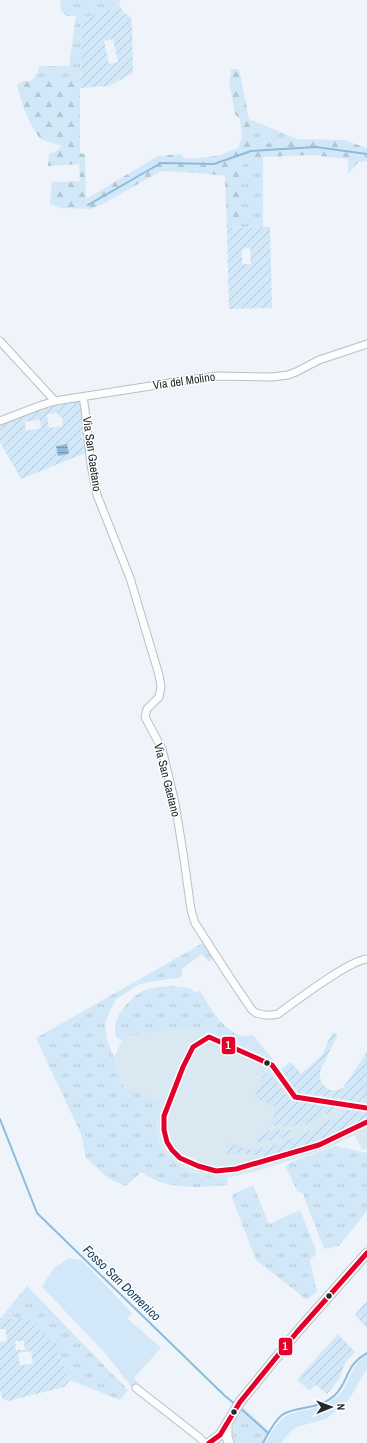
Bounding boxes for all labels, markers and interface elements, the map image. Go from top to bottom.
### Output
street label: Via del Molino [152,369,216,393]
street label: Via San Gaetano [79,416,105,492]
street label: Via San Gaetano [150,742,184,818]
line badge: 1 [221,1036,236,1055]
text: 1 [225,1038,231,1052]
unlabelled marker [262,1058,272,1068]
water label: Fosso San Domenico [79,1241,165,1325]
unlabelled marker [324,1291,334,1301]
line badge: 1 [278,1337,293,1356]
text: 1 [282,1339,288,1353]
north arrow [311,1387,351,1427]
text: N [334,1403,348,1410]
unlabelled marker [229,1407,239,1417]

